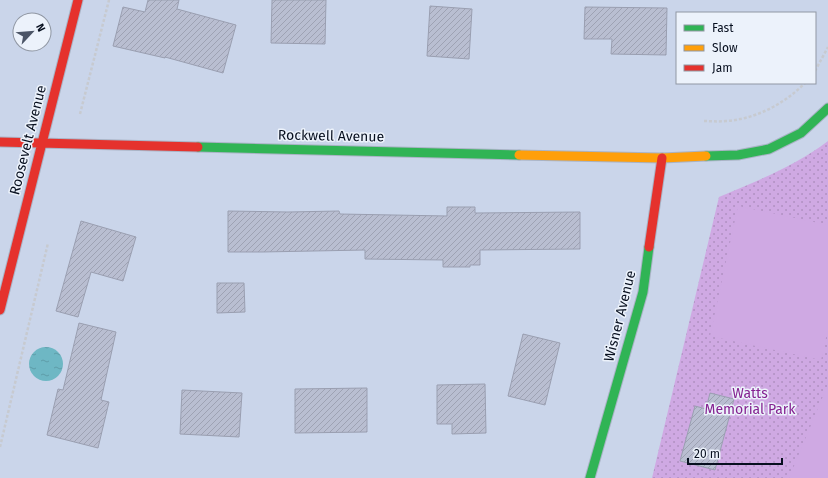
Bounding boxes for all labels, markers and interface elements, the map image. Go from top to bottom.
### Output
north arrow [12,12,52,52]
legend [676,12,816,84]
text: Fast [712,21,734,35]
text: N [33,22,48,34]
text: Slow [712,41,738,55]
text: Jam [712,61,732,75]
street label: Roosevelt Avenue [6,83,50,197]
street label: Rockwell Avenue [278,127,384,145]
street label: Wisner Avenue [600,269,640,363]
park label: Watts Memorial Park [705,385,796,418]
scale bar [688,440,782,466]
text: 20 m [694,447,720,461]

